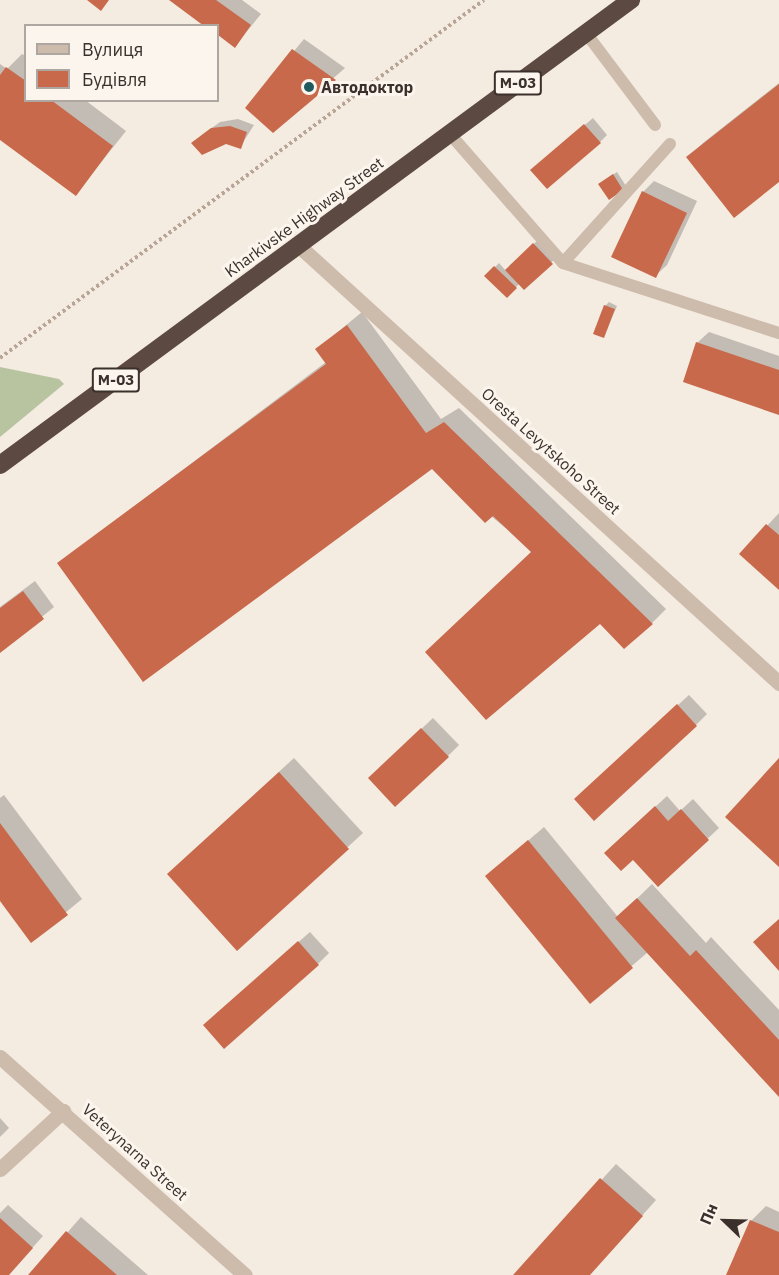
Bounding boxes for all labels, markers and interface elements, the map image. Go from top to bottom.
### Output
legend [24,24,219,102]
text: Вулиця [82,38,143,61]
text: Будівля [82,68,147,91]
road number: М-03 [492,71,544,95]
place label: Автодоктор [321,77,413,97]
marker: Автодоктор [302,80,316,94]
street label: Kharkivske Highway Street [221,153,387,281]
road number: М-03 [90,368,142,392]
street label: Oresta Levytskoho Street [478,384,624,518]
street label: Veterynarna Street [78,1100,192,1204]
north arrow [695,1191,755,1251]
text: Пн [695,1200,722,1228]

